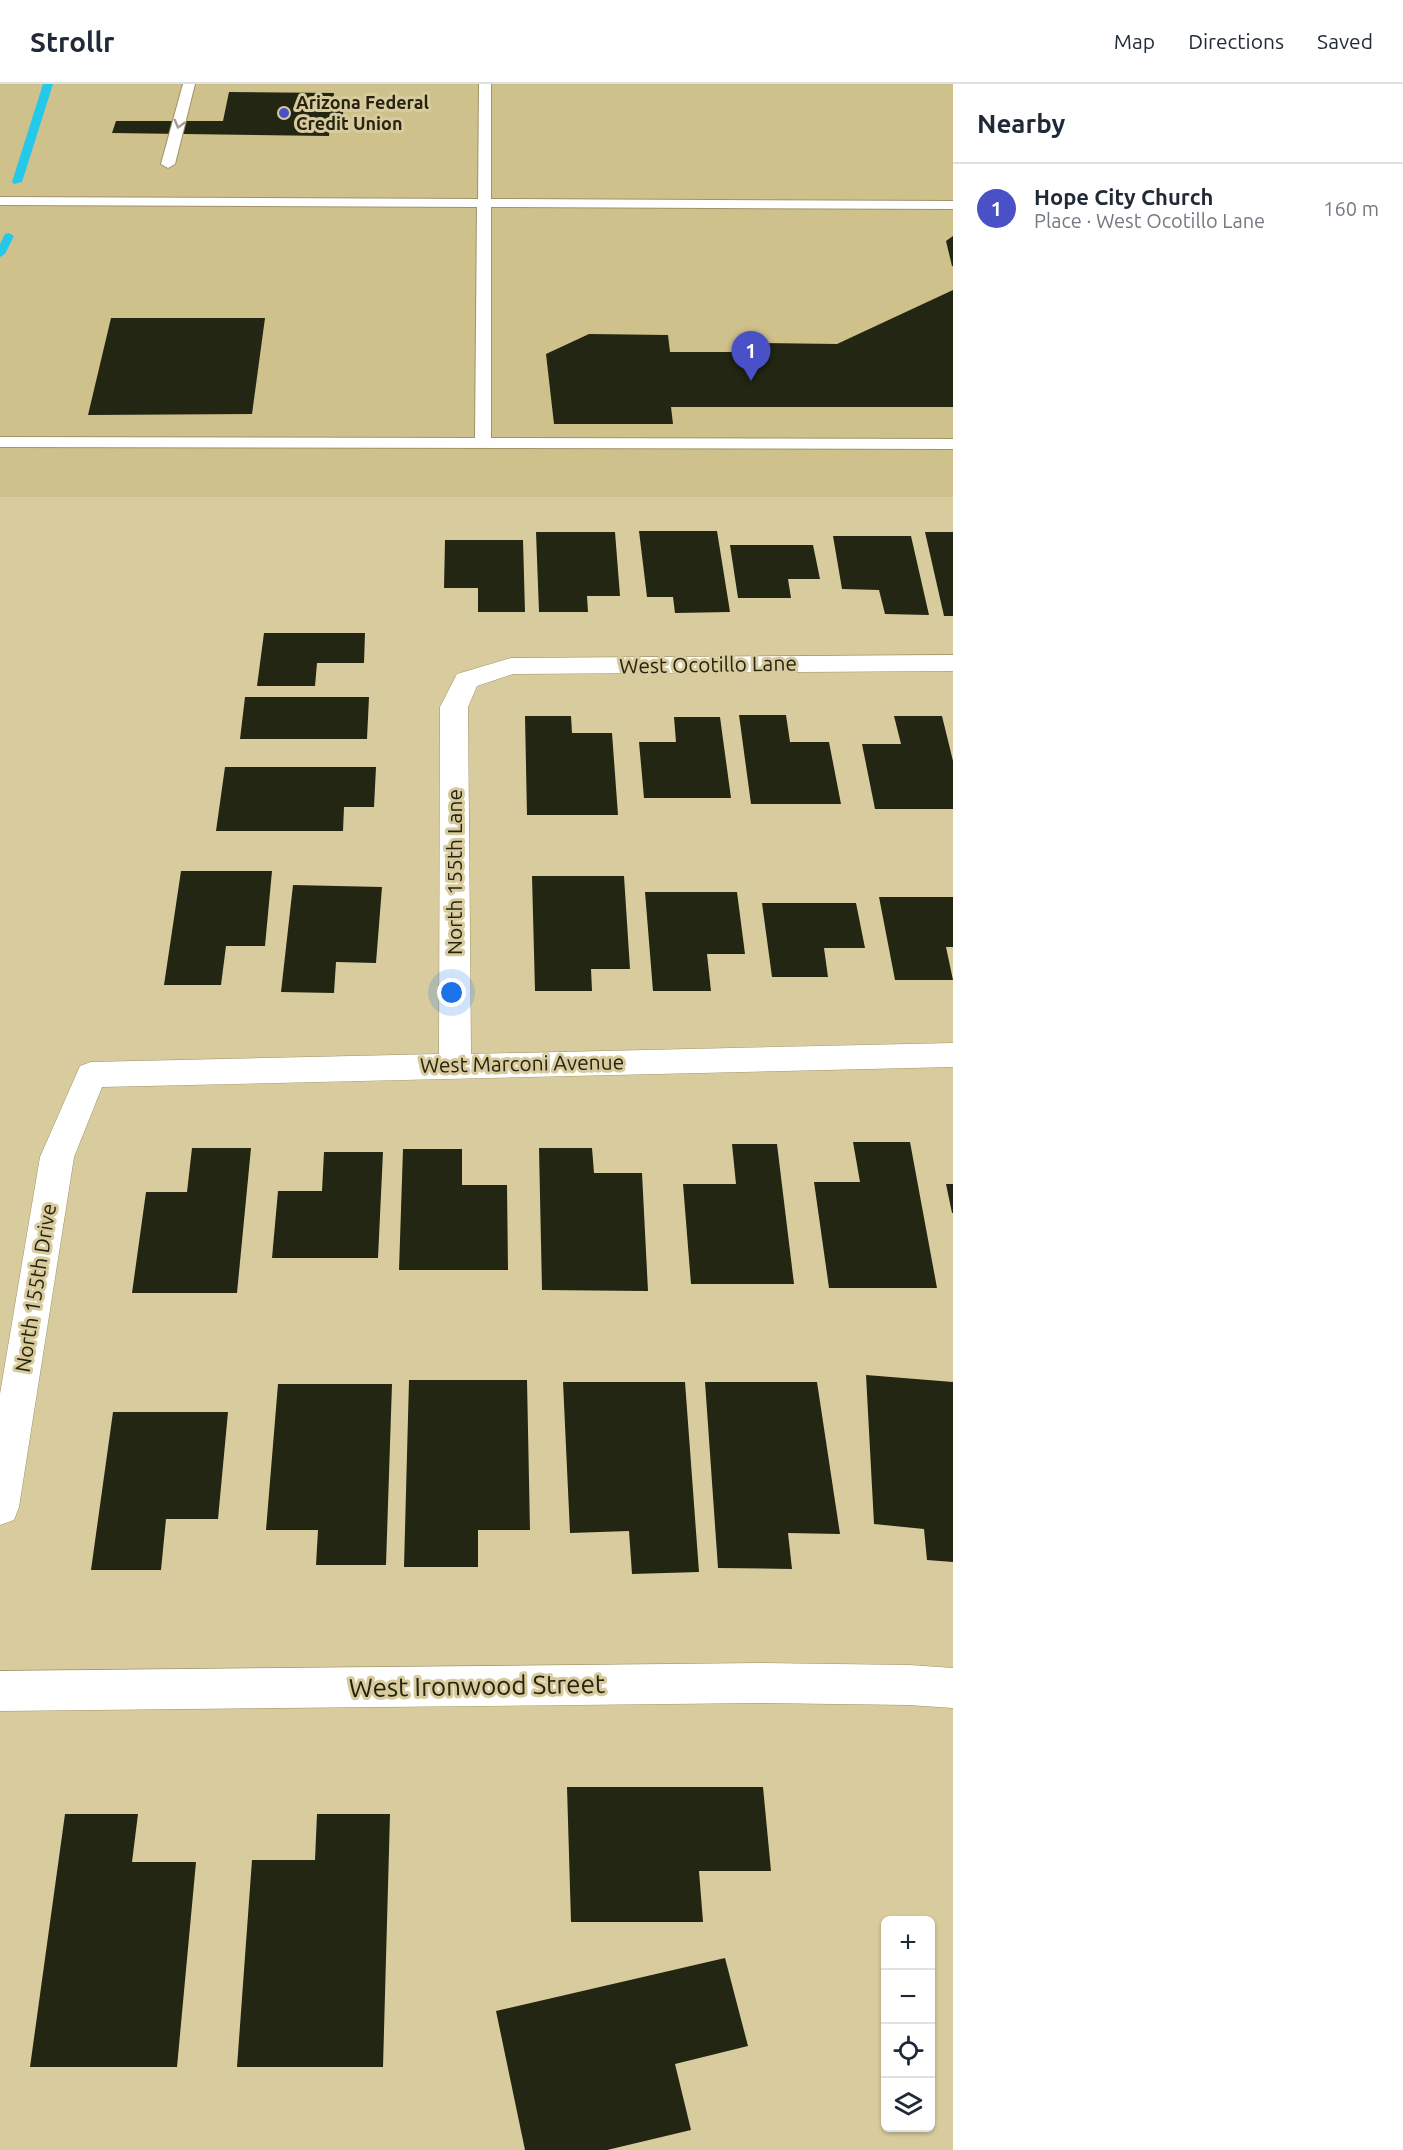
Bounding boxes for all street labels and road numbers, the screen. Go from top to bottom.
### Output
street label: West Ocotillo Lane [619,650,797,678]
street label: North 155th Lane [442,789,466,955]
street label: West Marconi Avenue [420,1049,624,1077]
street label: North 155th Drive [10,1202,60,1374]
street label: West Ironwood Street [349,1669,605,1702]

